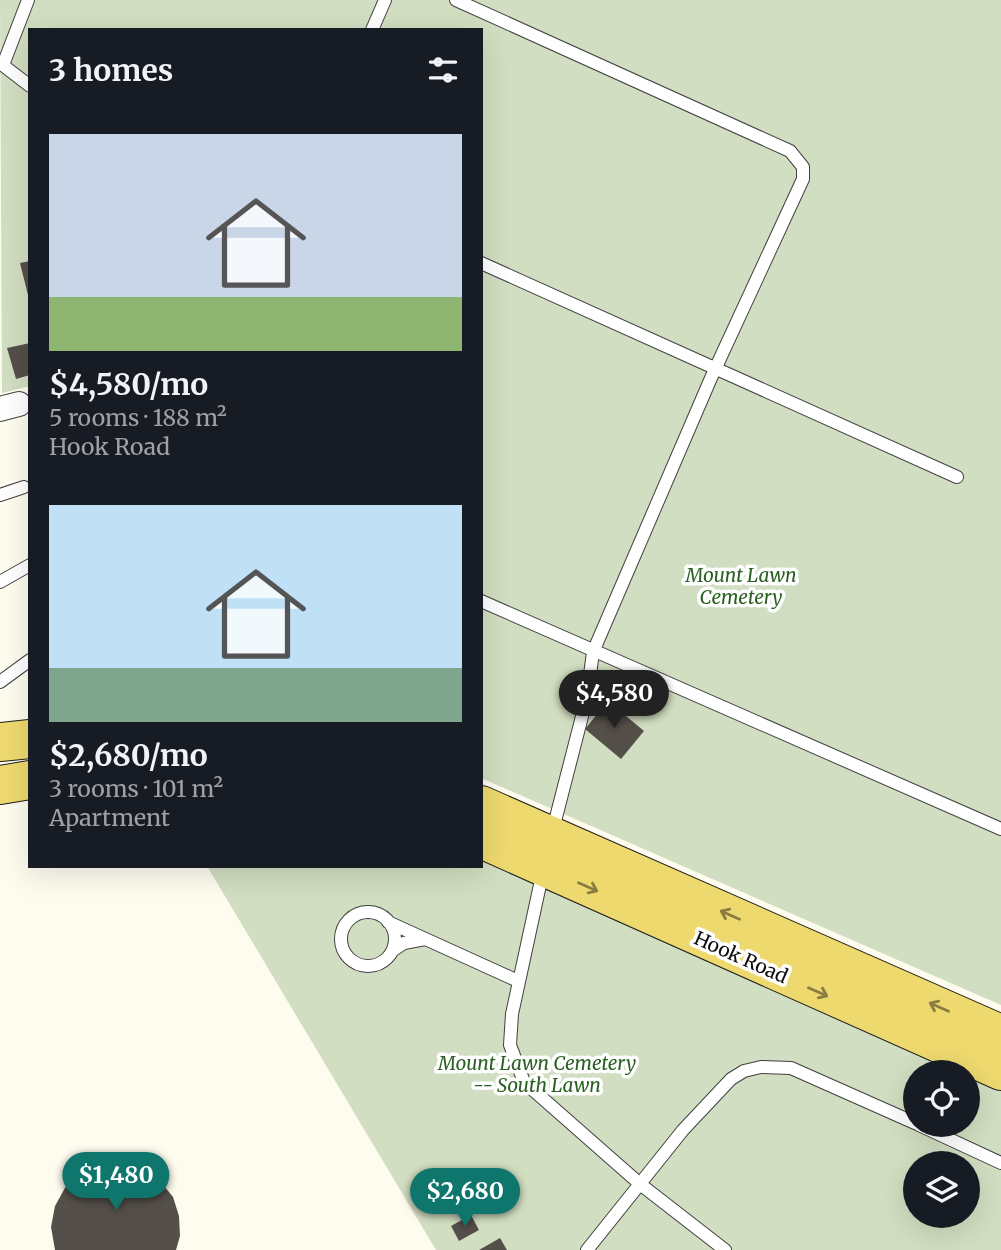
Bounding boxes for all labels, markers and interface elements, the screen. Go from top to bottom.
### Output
text: 3 homes [49,51,173,89]
icon: filters [424,51,462,89]
icon: home [193,180,319,306]
text: $4,580/mo [49,365,208,403]
text: 5 rooms · 188 m² [49,403,227,432]
text: Hook Road [49,432,170,461]
icon: home [193,551,319,677]
park label: Mount Lawn Cemetery [684,563,797,609]
pin: $4,580 [557,670,671,730]
text: $4,580 [575,678,653,707]
text: $2,680/mo [49,736,208,774]
text: 3 rooms · 101 m² [49,774,223,803]
text: Apartment [49,803,170,832]
one-way arrow [577,881,598,894]
one-way arrow [720,908,741,921]
street label: Hook Road [690,926,792,988]
one-way arrow [806,986,828,999]
one-way arrow [928,1000,950,1013]
park label: Mount Lawn Cemetery -- South Lawn [437,1051,636,1097]
map controls [903,1060,980,1228]
button: locate [903,1060,980,1137]
button: layers [903,1151,980,1228]
pin: $1,480 [59,1152,173,1212]
text: $1,480 [78,1160,154,1189]
pin: $2,680 [408,1168,522,1228]
text: $2,680 [426,1176,504,1205]

